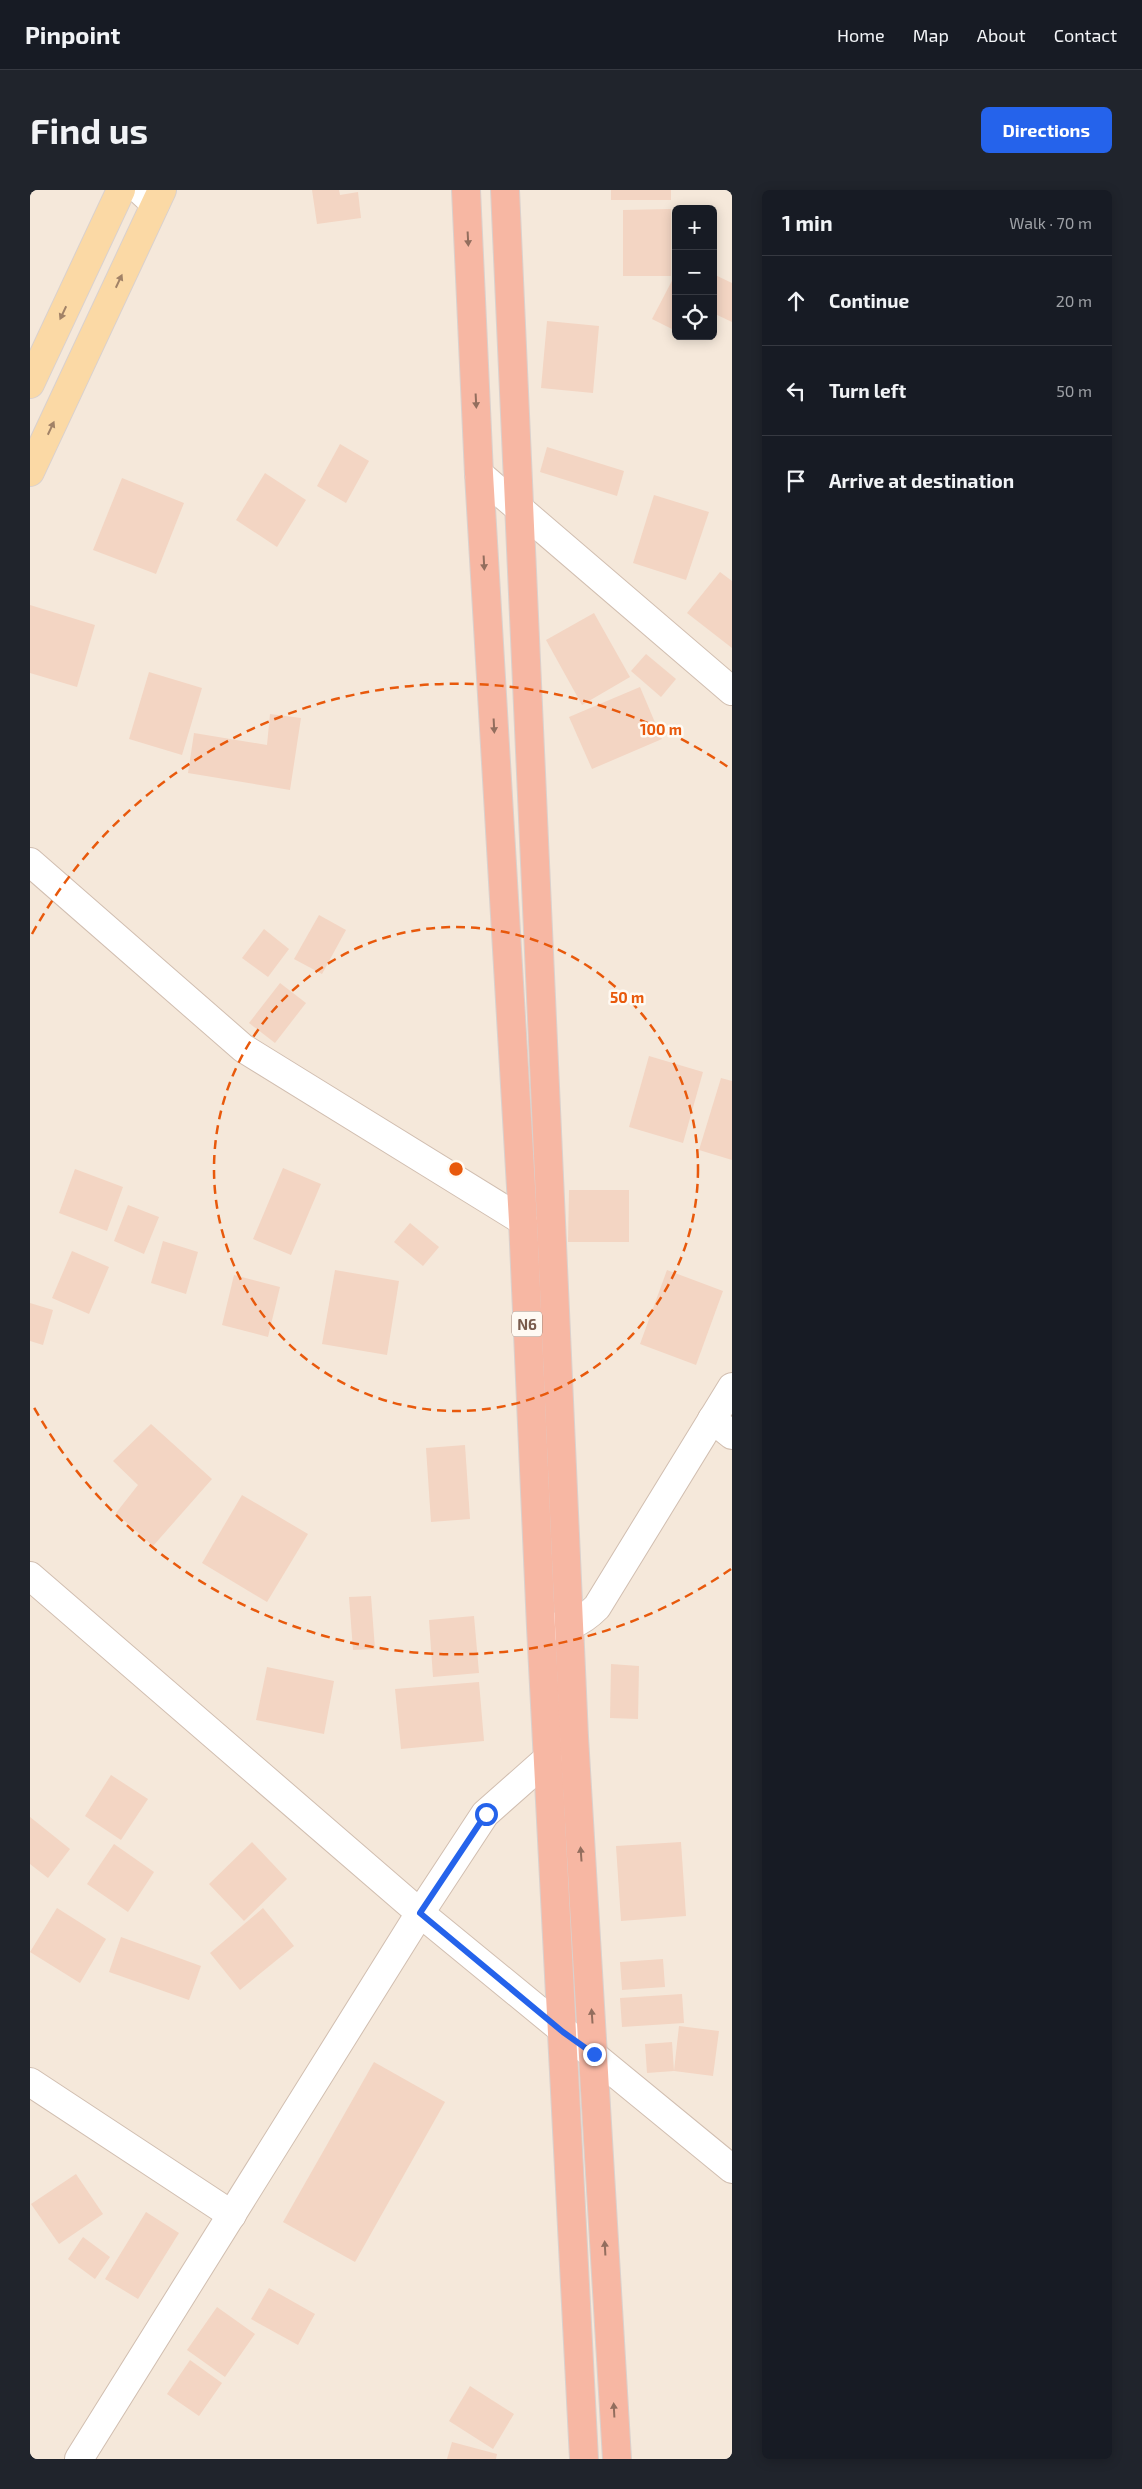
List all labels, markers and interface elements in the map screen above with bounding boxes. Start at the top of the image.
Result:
text: Pinpoint [25,20,120,49]
text: Home [837,24,885,46]
text: Map [913,24,949,46]
text: About [977,24,1026,46]
text: Contact [1054,24,1117,46]
button: Directions [981,107,1112,153]
text: Find us [30,109,148,151]
map controls [672,205,717,340]
button: + [672,205,717,250]
text: 1 min [782,210,833,235]
text: Walk · 70 m [1009,213,1092,232]
one-way arrow [465,231,473,247]
button: − [672,250,717,295]
one-way arrow [116,274,124,288]
icon: ahead [782,287,810,315]
text: Continue [829,289,909,312]
text: 20 m [1056,291,1092,310]
button: locate [672,295,717,340]
one-way arrow [59,306,67,320]
icon: left [782,377,810,405]
text: Turn left [829,379,906,402]
text: 50 m [1056,381,1092,400]
one-way arrow [472,393,480,409]
one-way arrow [47,421,55,435]
icon: arrive [782,467,810,495]
text: Arrive at destination [829,469,1014,492]
one-way arrow [481,556,489,572]
one-way arrow [490,718,498,734]
text: 100 m [640,720,682,738]
text: 50 m [610,988,644,1006]
centre of rings [447,1160,465,1178]
road number: N6 [512,1312,542,1336]
route start [475,1803,498,1826]
one-way arrow [577,1846,585,1862]
one-way arrow [587,2008,595,2024]
route end [583,2043,606,2066]
one-way arrow [601,2240,609,2256]
one-way arrow [610,2402,618,2418]

